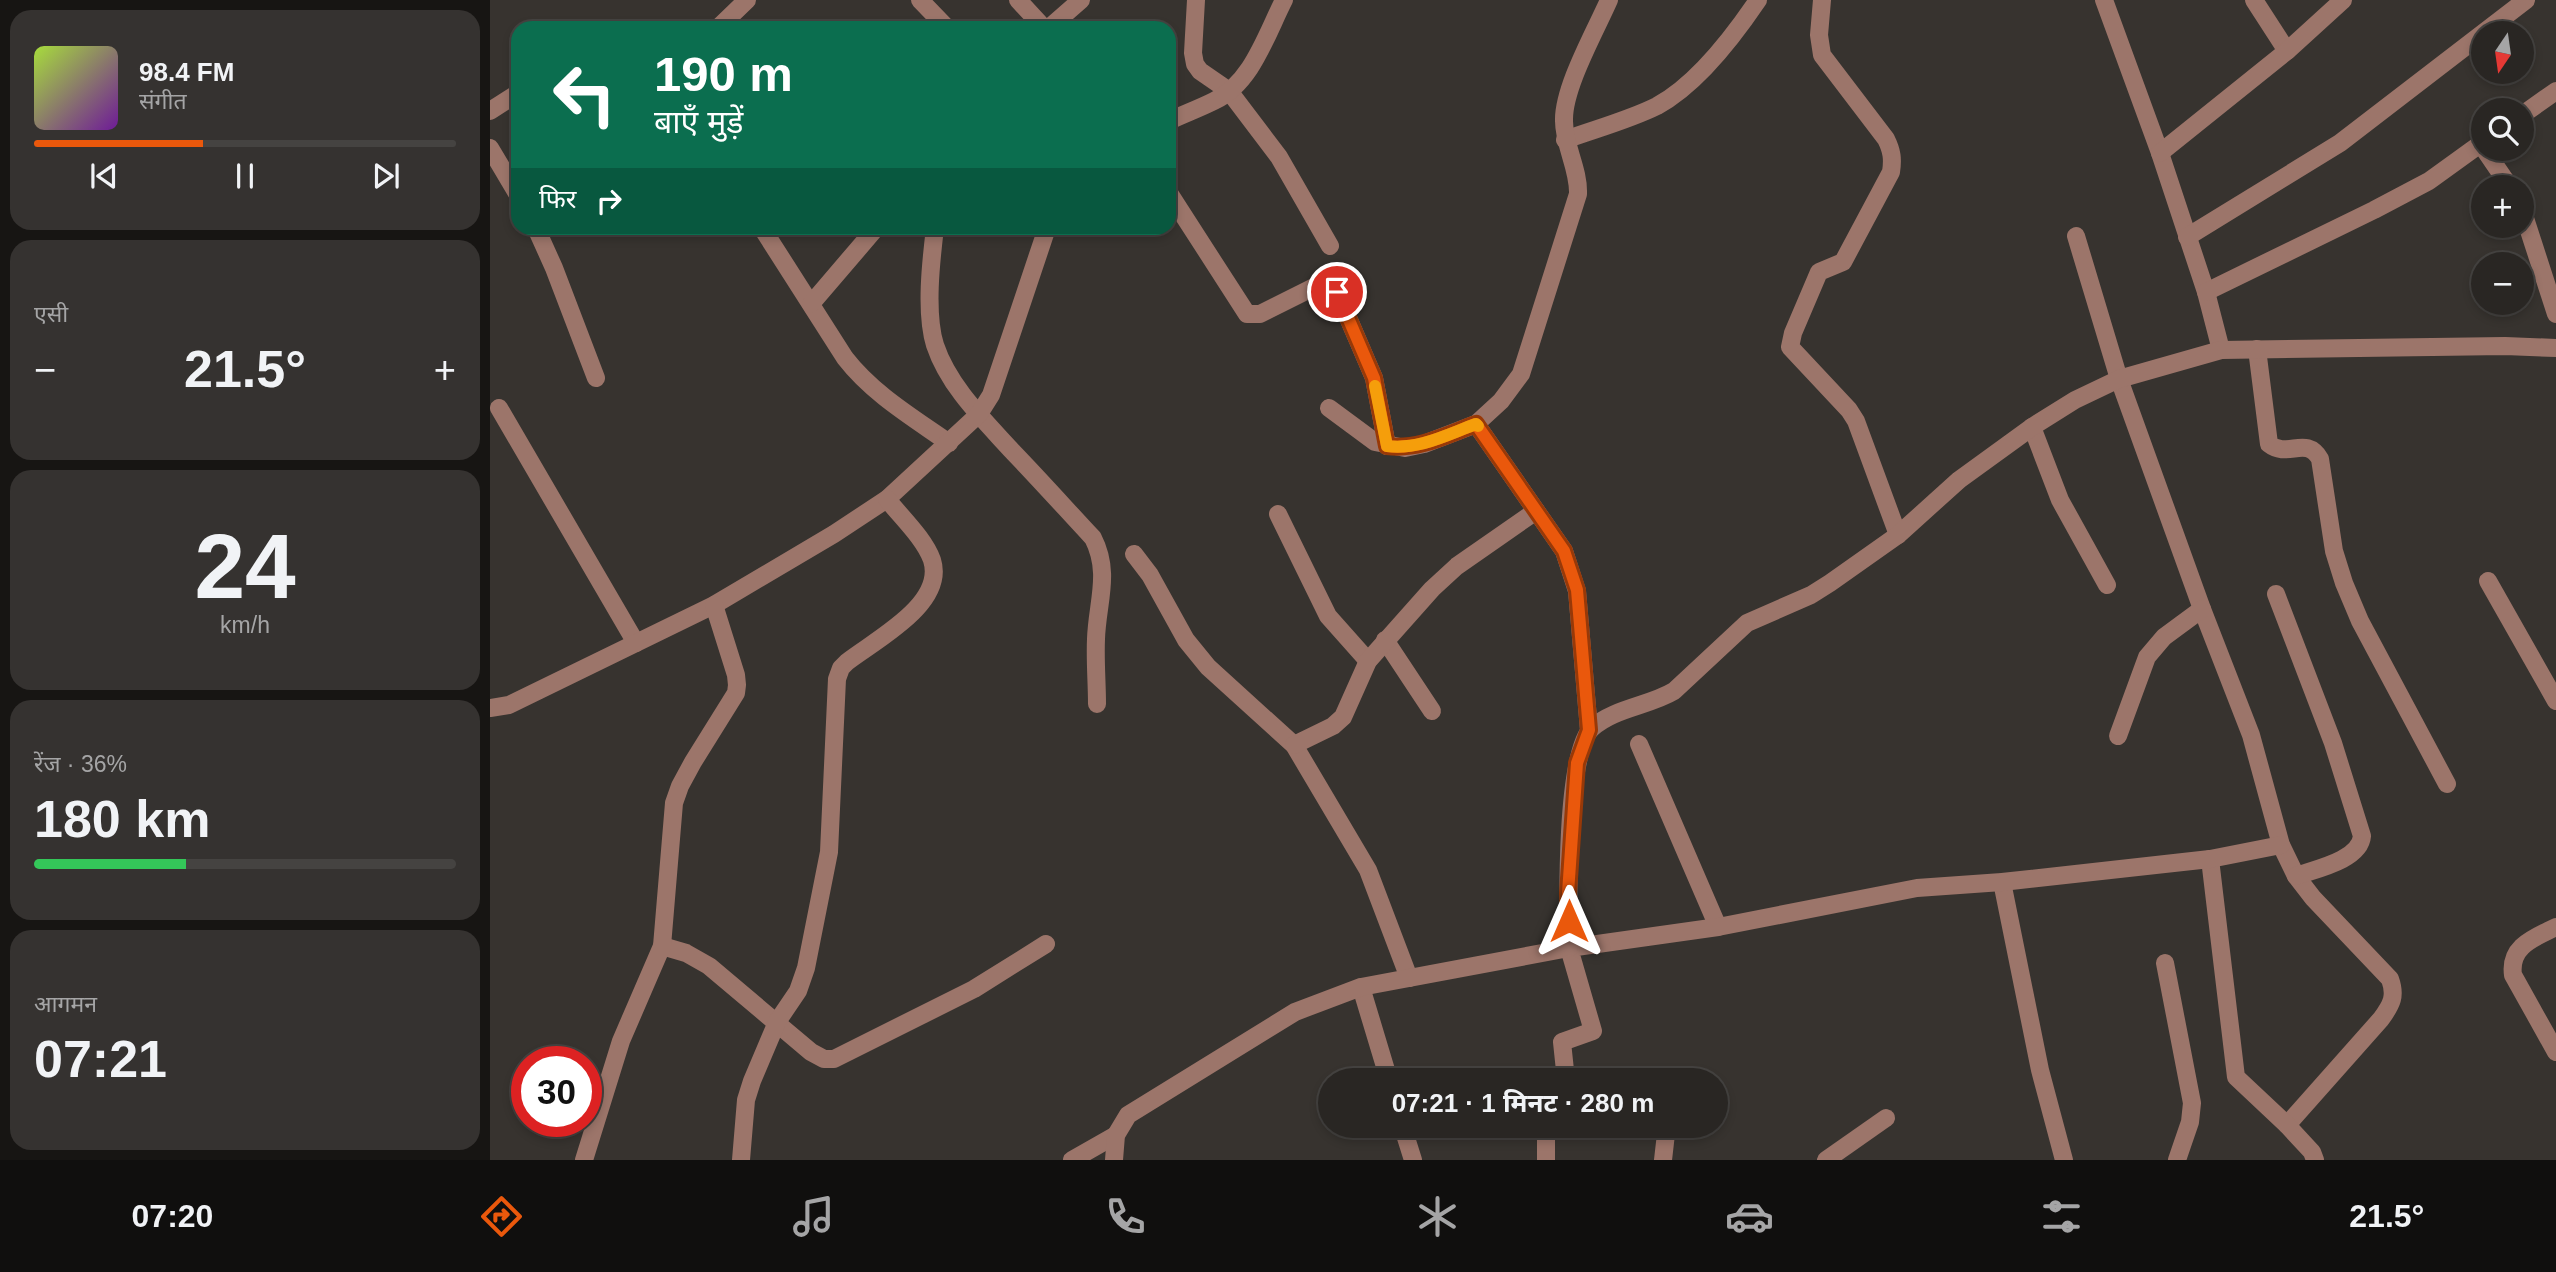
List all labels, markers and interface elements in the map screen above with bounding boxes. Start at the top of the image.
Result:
north arrow [2471,21,2534,84]
map controls [2471,21,2534,315]
text: 190 m [654,47,793,101]
icon: left [539,49,630,140]
text: 98.4 FM [139,57,234,87]
text: संगीत [139,88,187,114]
button: search [2471,98,2534,161]
text: बाएँ मुड़ें [654,104,743,140]
icon: previous [85,157,123,195]
icon: pause [226,157,264,195]
icon: next [367,157,405,195]
button: + [2471,175,2534,238]
icon: right [590,182,628,220]
text: फिर [539,184,576,214]
button: − [2471,252,2534,315]
pin [1307,262,1367,322]
icon: arrive [1318,273,1356,311]
text: एसी [34,301,68,327]
text: 21.5° [184,340,306,398]
text: − [34,349,56,391]
text: + [434,349,456,391]
text: 24 [194,516,296,617]
text: km/h [220,612,270,638]
text: रेंज · 36% [34,751,127,777]
text: 180 km [34,790,210,848]
position arrow [1532,884,1606,958]
text: आगमन [34,991,97,1017]
text: 07:21 [34,1030,167,1088]
speed limit sign: 30 [511,1046,602,1137]
text: 07:21 · 1 मिनट · 280 m [1392,1088,1654,1118]
icon: directions [477,1192,526,1241]
icon: music [789,1192,838,1241]
icon: phone [1101,1192,1150,1241]
icon: climate [1413,1192,1462,1241]
icon: car [1725,1192,1774,1241]
icon: filters [2037,1192,2086,1241]
text: 07:20 [132,1198,213,1234]
text: 21.5° [2349,1198,2424,1234]

